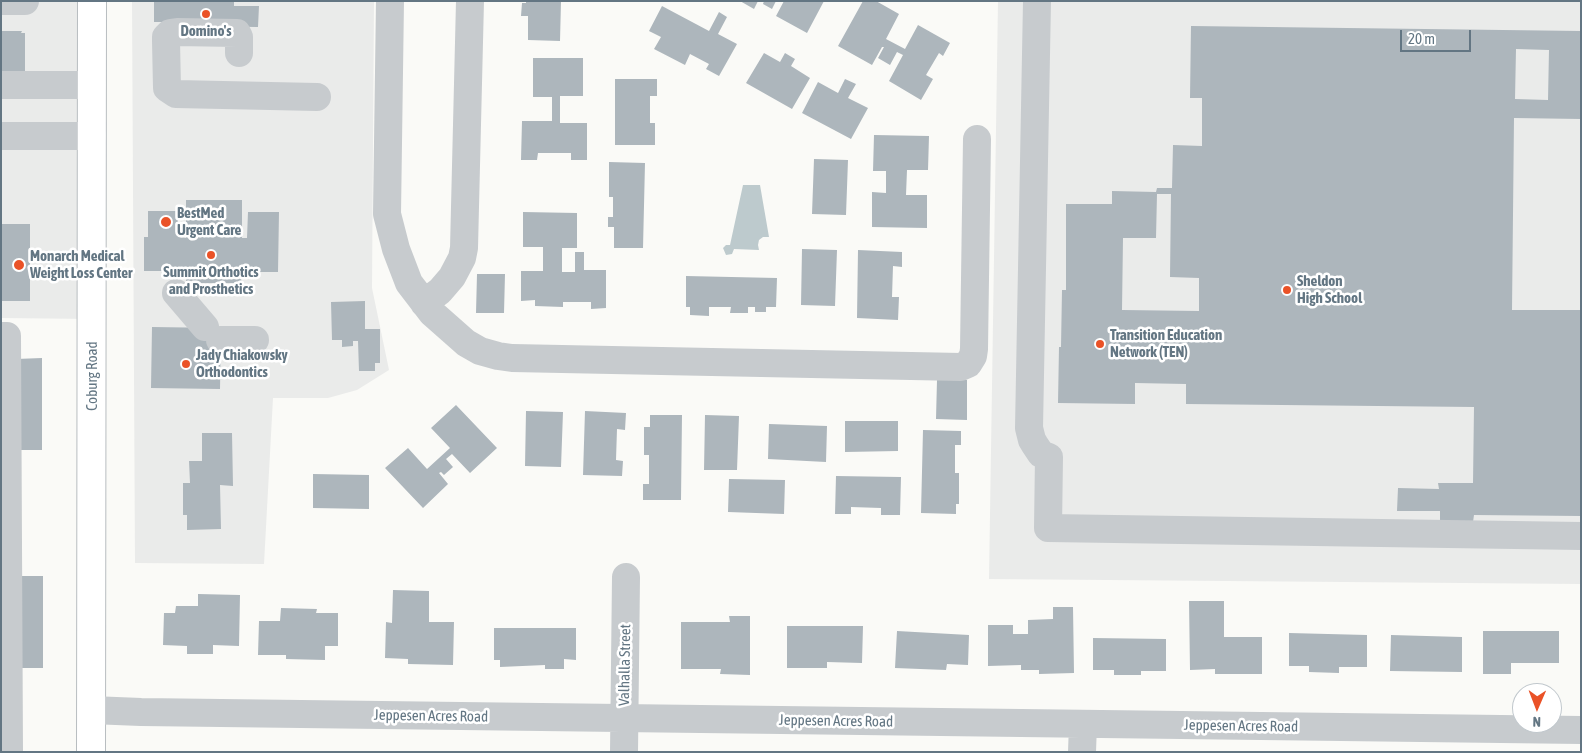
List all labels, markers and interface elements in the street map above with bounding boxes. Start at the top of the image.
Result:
marker: Domino's [200,8,212,20]
scale bar [1402,20,1473,52]
place label: Domino's [180,22,232,40]
text: 20 m [1408,30,1435,47]
place label: BestMed Urgent Care [177,204,241,239]
marker: BestMed Urgent Care [159,215,173,229]
place label: Monarch Medical Weight Loss Center [30,247,133,282]
marker: Summit Orthotics and Prosthetics [205,249,217,261]
marker: Monarch Medical Weight Loss Center [12,258,26,272]
place label: Summit Orthotics and Prosthetics [163,263,259,298]
place label: Sheldon High School [1297,272,1362,307]
marker: Sheldon High School [1281,284,1293,296]
place label: Transition Education Network (TEN) [1110,326,1222,361]
marker: Transition Education Network (TEN) [1094,338,1106,350]
street label: Coburg Road [83,341,101,411]
place label: Jady Chiakowsky Orthodontics [196,346,288,381]
marker: Jady Chiakowsky Orthodontics [180,358,192,370]
street label: Valhalla Street [615,624,635,706]
north arrow [1512,683,1562,733]
street label: Jeppesen Acres Road [374,706,488,726]
street label: Jeppesen Acres Road [779,711,893,731]
text: N [1532,714,1541,730]
street label: Jeppesen Acres Road [1184,716,1298,736]

